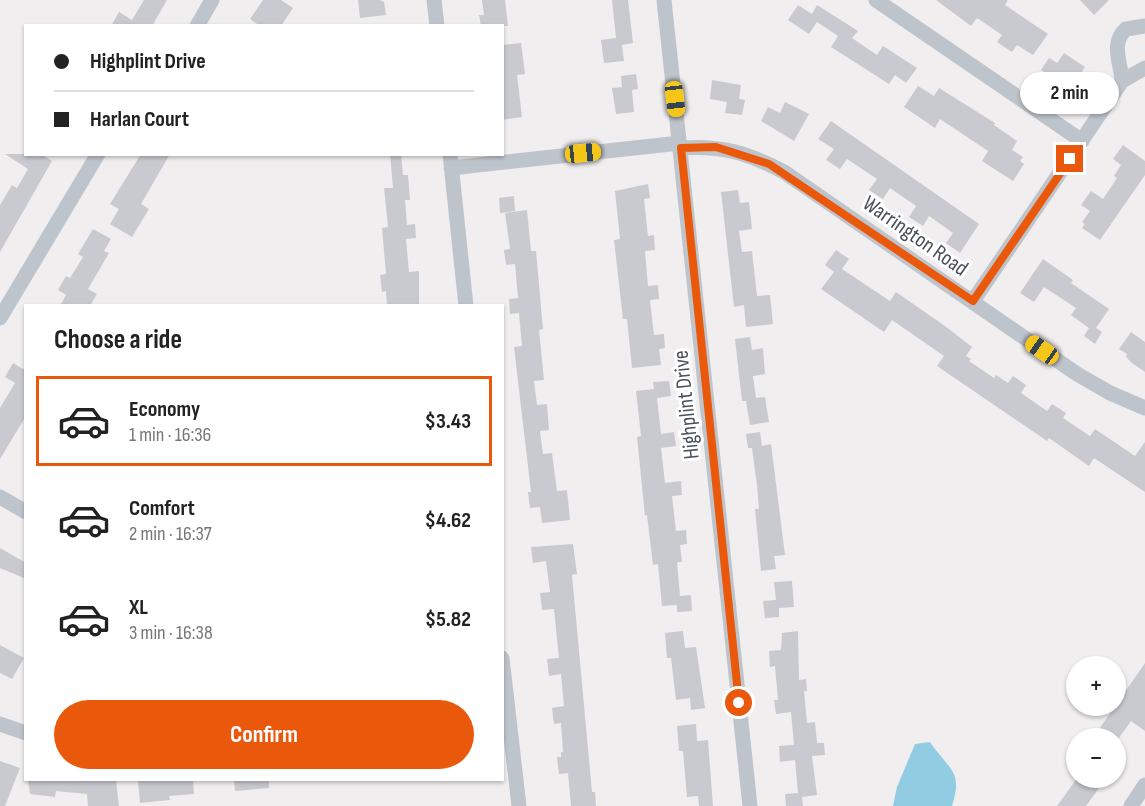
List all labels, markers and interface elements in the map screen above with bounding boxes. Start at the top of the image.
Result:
text: Highplint Drive [90,48,206,75]
callout: 2 min [1020,72,1120,114]
car [664,80,686,118]
text: 2 min [1050,81,1089,105]
text: Harlan Court [90,106,189,133]
car [564,142,602,164]
route end [1056,145,1083,172]
street label: Warrington Road [857,190,973,282]
text: Choose a ride [54,324,182,356]
car [1022,332,1062,368]
street label: Highplint Drive [667,349,706,461]
icon: car [57,394,111,448]
text: Economy [129,396,200,423]
text: $3.43 [425,408,471,435]
text: 1 min · 16:36 [129,423,211,447]
icon: car [57,493,111,547]
text: Comfort [129,495,195,522]
text: $4.62 [425,507,471,534]
text: 2 min · 16:37 [129,522,212,546]
icon: car [57,592,111,646]
text: XL [129,594,148,621]
text: $5.82 [425,606,471,633]
text: 3 min · 16:38 [129,621,213,645]
map controls [1066,656,1126,788]
button: + [1066,656,1126,716]
route start [725,689,752,716]
button: Confirm [54,700,474,769]
button: − [1066,728,1126,788]

